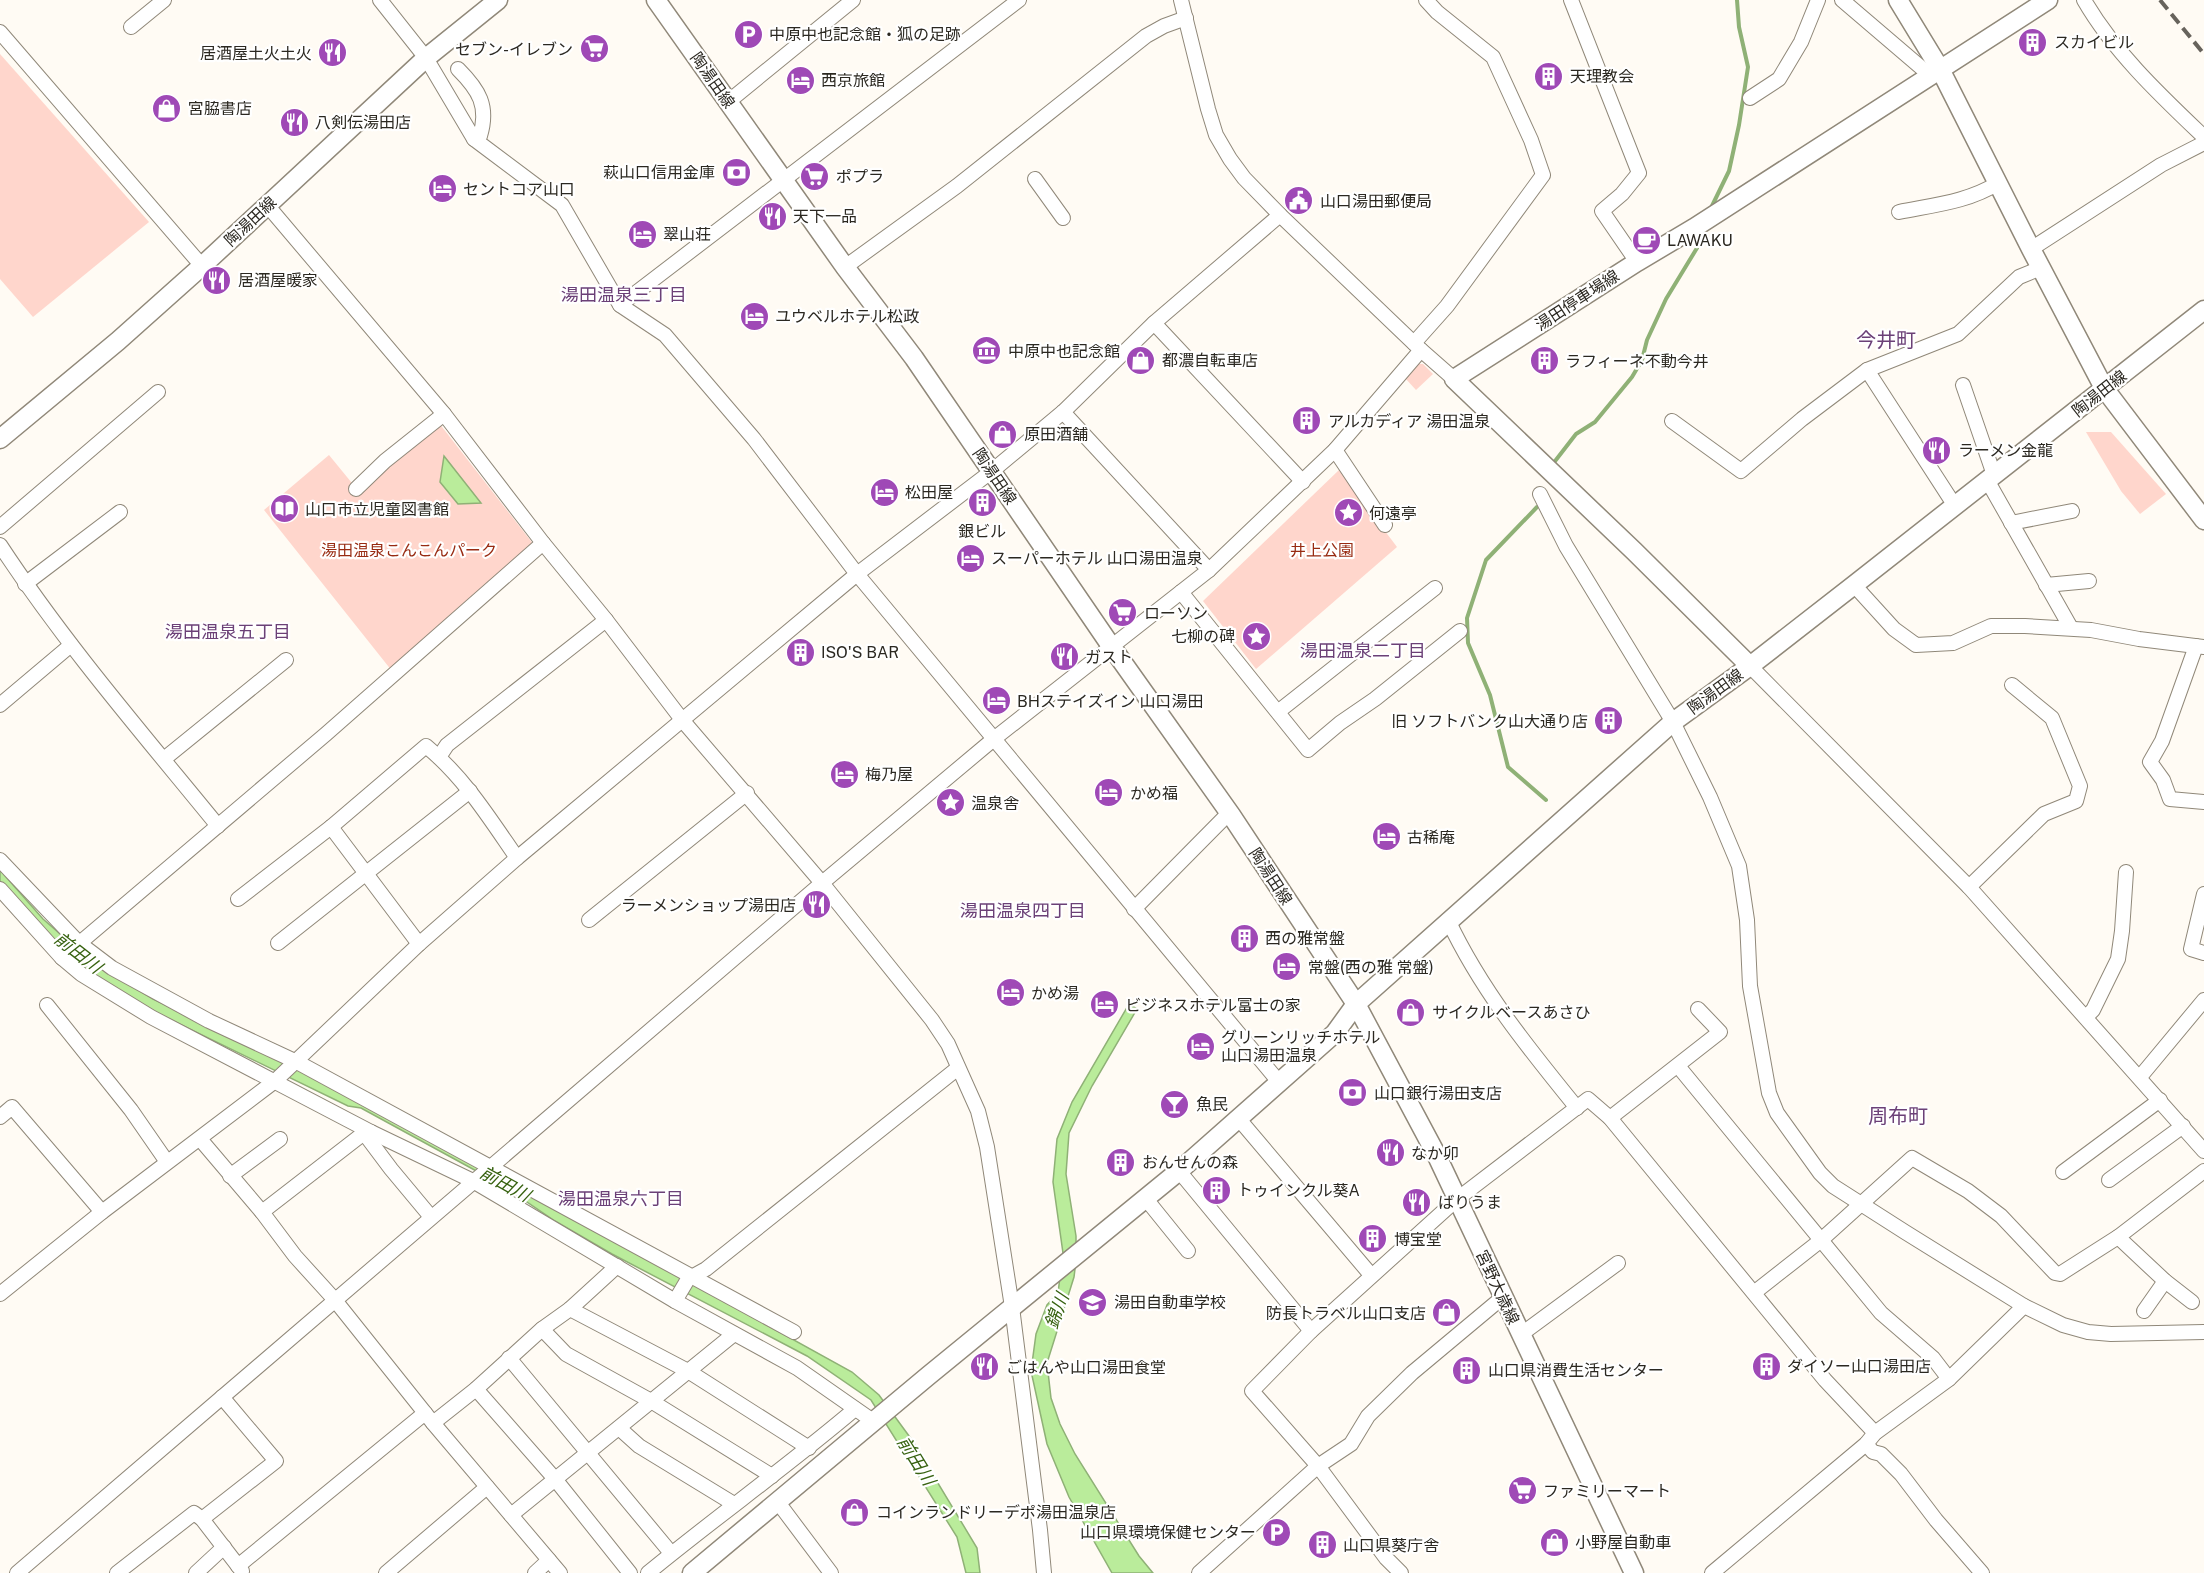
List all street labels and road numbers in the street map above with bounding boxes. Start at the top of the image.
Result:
street label: 陶湯田線 [686,49,739,112]
street label: 陶湯田線 [220,193,280,250]
street label: 湯田停車場線 [1532,266,1623,335]
street label: 陶湯田線 [2068,366,2130,421]
street label: 陶湯田線 [969,444,1020,508]
street label: 陶湯田線 [1684,665,1747,718]
street label: 陶湯田線 [1245,844,1296,908]
street label: 宮野大歳線 [1472,1247,1523,1327]

